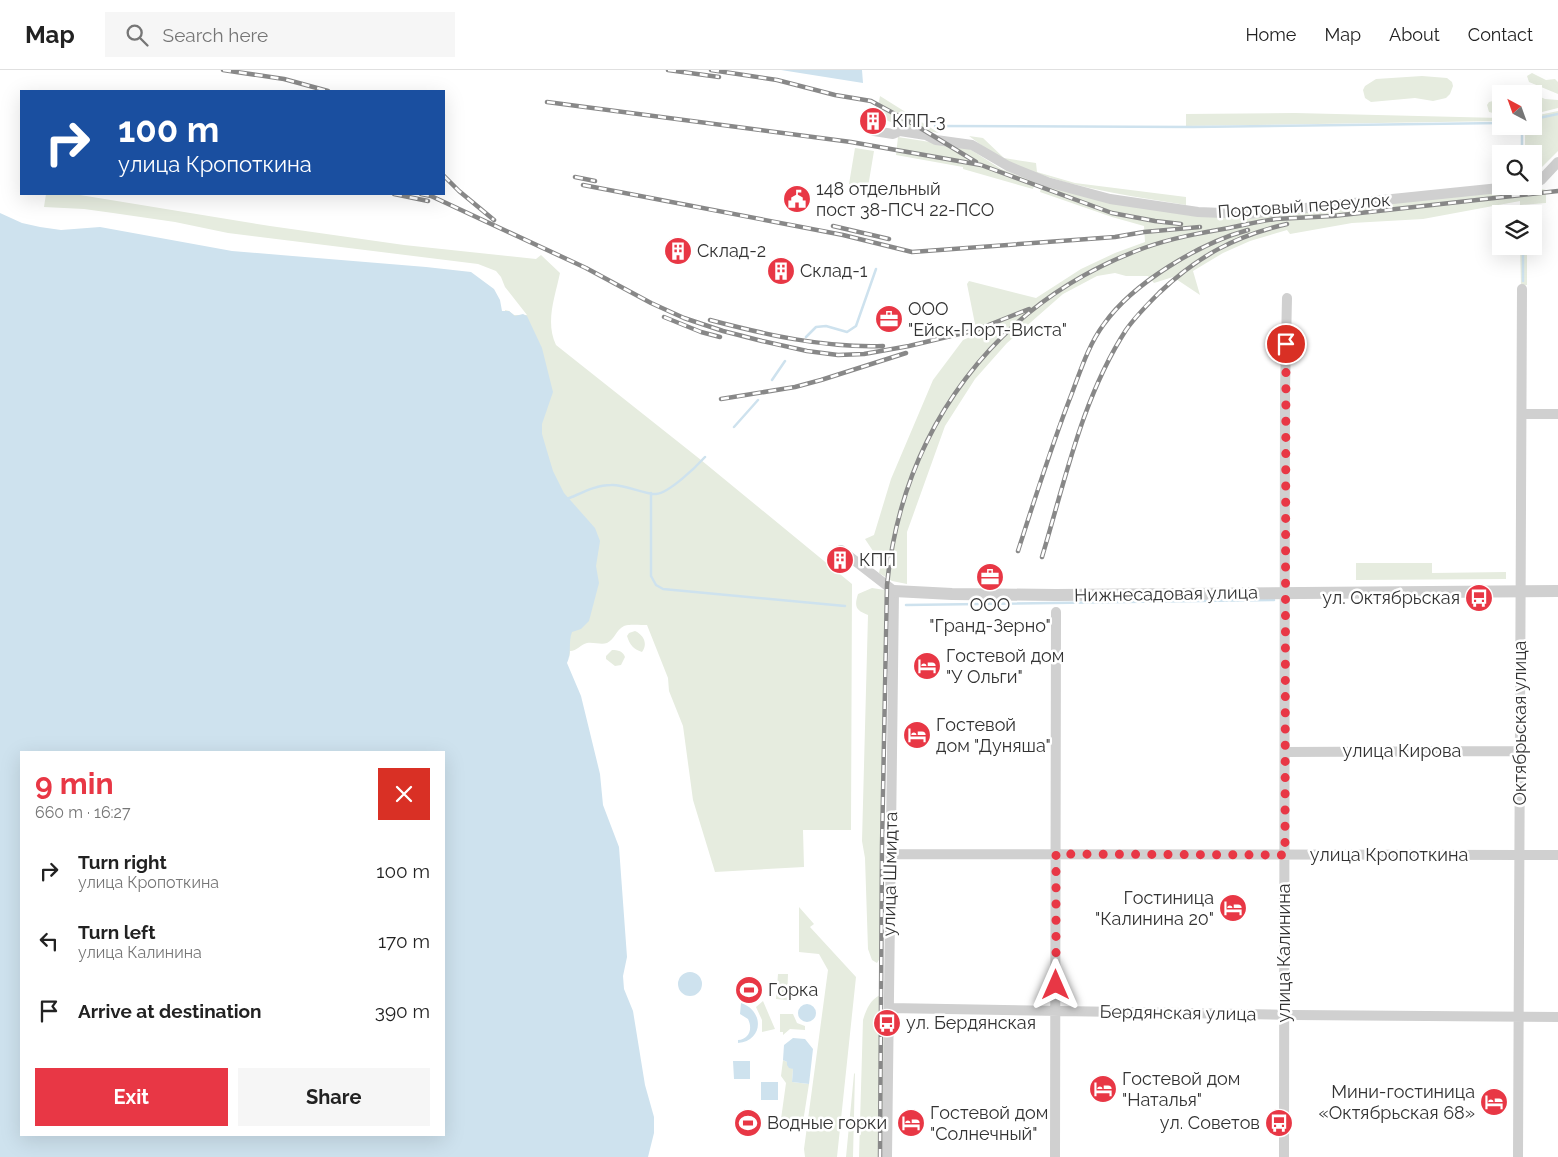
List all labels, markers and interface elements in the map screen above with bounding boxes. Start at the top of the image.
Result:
search box [105,12,455,57]
text: Map [25,20,75,49]
icon: search [123,21,151,49]
text: Search here [163,24,268,46]
text: Home [1245,24,1296,45]
text: Map [1324,24,1361,45]
text: About [1389,24,1440,45]
text: Contact [1468,24,1533,45]
north arrow [1492,85,1542,135]
map controls [1492,85,1542,255]
building icon: КПП-3 [858,106,888,136]
text: 100 m [118,109,219,150]
icon: right [35,110,100,175]
place label: КПП-3 [892,110,946,131]
button: search [1492,145,1542,195]
text: улица Кропоткина [118,151,312,177]
place label: 148 отдельный пост 38-ПСЧ 22-ПСО [816,178,994,220]
public building icon: 148 отдельный пост 38-ПСЧ 22-ПСО [782,184,812,214]
street label: Портовый переулок [1217,189,1391,222]
button: layers [1492,205,1542,255]
building icon: Склад-2 [663,236,693,266]
place label: Склад-2 [697,240,766,261]
building icon: Склад-1 [766,256,796,286]
place label: Склад-1 [800,260,868,281]
place label: ООО "Ейск-Порт-Виста" [908,298,1067,340]
office icon: ООО "Ейск-Порт-Виста" [874,304,904,334]
pin [1265,323,1307,365]
icon: arrive [1272,330,1300,358]
building icon: КПП [825,545,855,575]
place label: КПП [859,549,896,570]
office icon: ООО "Гранд-Зерно" [975,562,1005,592]
street label: Нижнесадовая улица [1074,581,1258,606]
bus stop icon: ул. Октябрьская [1464,583,1494,613]
place label: ул. Октябрьская [1322,587,1460,608]
place label: ООО "Гранд-Зерно" [929,594,1051,636]
street label: Октябрьская улица [1509,641,1530,805]
place label: Гостевой дом "У Ольги" [946,645,1064,687]
hotel icon: Гостевой дом "У Ольги" [912,651,942,681]
place label: Гостевой дом "Дуняша" [936,714,1051,756]
hotel icon: Гостевой дом "Дуняша" [902,720,932,750]
street label: улица Кирова [1343,740,1461,761]
text: 9 min [35,766,114,801]
button: close [378,768,430,820]
text: 660 m · 16:27 [35,803,130,822]
street label: улица Шмидта [878,811,901,937]
street label: улица Кропоткина [1310,844,1468,865]
text: Turn right [78,851,167,873]
icon: right [35,857,63,885]
text: 100 m [376,860,430,882]
text: улица Кропоткина [78,873,219,892]
street label: улица Калинина [1273,883,1294,1023]
place label: Гостиница "Калинина 20" [1095,887,1214,929]
hotel icon: Гостиница "Калинина 20" [1218,893,1248,923]
text: Turn left [78,921,155,943]
icon: left [35,927,63,955]
text: 170 m [378,930,430,952]
text: улица Калинина [78,943,202,962]
position arrow [1029,958,1081,1010]
sports icon: Горка [734,975,764,1005]
place label: Горка [768,979,818,1000]
icon: arrive [35,997,63,1025]
text: Arrive at destination [78,1000,262,1022]
text: 390 m [375,1000,430,1022]
street label: Бердянская улица [1099,1001,1257,1024]
bus stop icon: ул. Бердянская [872,1008,902,1038]
place label: ул. Бердянская [906,1012,1036,1033]
button: Exit [35,1068,228,1126]
button: Share [238,1068,430,1126]
place label: Гостевой дом "Наталья" [1122,1068,1240,1110]
hotel icon: Гостевой дом "Наталья" [1088,1074,1118,1104]
place label: Мини-гостиница «Октябрьская 68» [1319,1081,1475,1123]
hotel icon: Мини-гостиница «Октябрьская 68» [1479,1087,1509,1117]
place label: Гостевой дом "Солнечный" [930,1102,1048,1144]
sports icon: Водные горки [733,1108,763,1138]
hotel icon: Гостевой дом "Солнечный" [896,1108,926,1138]
bus stop icon: ул. Советов [1264,1108,1294,1138]
place label: Водные горки [767,1112,887,1133]
place label: ул. Советов [1160,1112,1260,1133]

